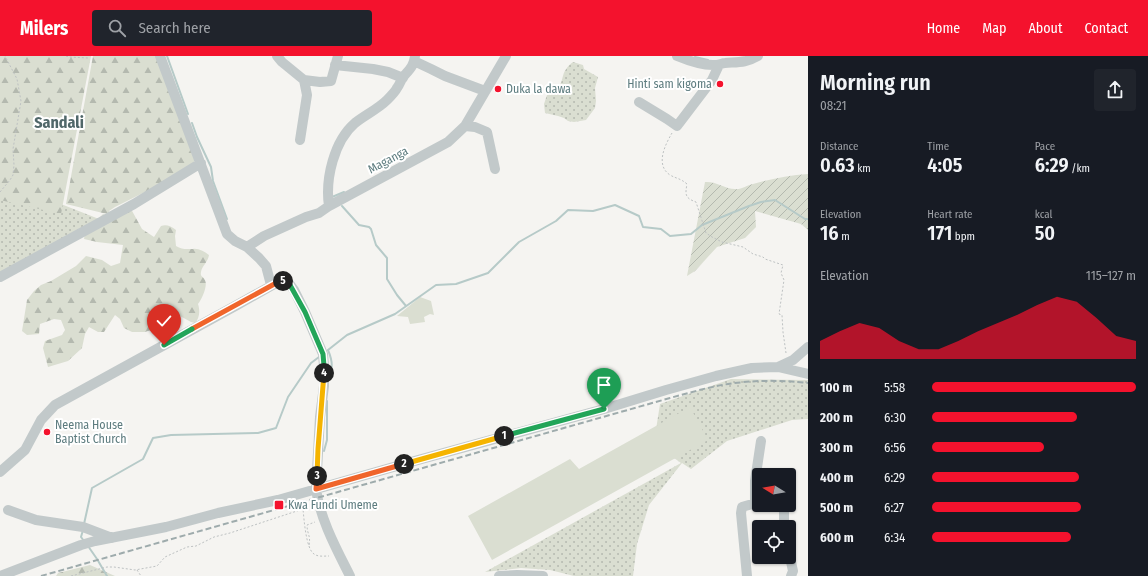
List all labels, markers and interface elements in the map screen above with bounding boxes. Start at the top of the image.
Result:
search box [92,10,372,46]
text: Milers [20,17,68,40]
icon: search [106,17,128,39]
text: Search here [138,19,211,37]
text: Home [927,20,960,37]
text: Map [982,20,1006,37]
text: About [1028,20,1063,37]
text: Contact [1085,20,1128,37]
text: Morning run [820,69,931,96]
button: share [1094,69,1136,111]
place label: Hinti sam kigoma [627,77,712,91]
marker: Hinti sam kigoma [715,79,725,89]
place label: Duka la dawa [506,82,571,96]
marker: Duka la dawa [493,84,503,94]
text: 08:21 [820,98,847,113]
district label: Sandali [34,113,84,132]
text: Distance [820,140,859,153]
text: Time [927,140,949,153]
text: Pace [1035,140,1055,153]
street label: Maganga [366,144,410,176]
text: 0.63 [820,153,855,177]
text: 4:05 [927,153,962,177]
text: 6:29 [1035,153,1069,177]
text: km [855,162,871,175]
text: /km [1069,162,1090,175]
text: Elevation [820,208,861,221]
text: Heart rate [927,208,973,221]
text: kcal [1035,208,1052,221]
text: 16 [820,221,839,245]
text: 171 [927,221,952,245]
text: 50 [1035,221,1055,245]
text: m [839,230,850,243]
text: bpm [952,230,975,243]
text: Elevation [820,268,869,283]
text: 115–127 m [1086,268,1136,283]
pin: 5 [273,271,293,291]
text: 5 [280,274,286,287]
pin [147,304,181,345]
icon: check [153,310,175,332]
pin: 4 [314,363,334,383]
text: 4 [321,366,327,379]
pin [587,368,621,409]
icon: arrive [593,374,615,396]
text: 100 m [820,380,852,395]
text: 5:58 [884,380,905,395]
text: 200 m [820,410,853,425]
text: 6:30 [884,410,906,425]
place label: Neema House Baptist Church [55,418,127,446]
pin: 1 [494,426,514,446]
marker: Neema House Baptist Church [42,427,52,437]
text: 1 [502,429,506,442]
text: 300 m [820,440,853,455]
text: 6:56 [884,440,906,455]
pin: 2 [394,454,414,474]
text: 2 [401,457,407,470]
pin: 3 [307,466,327,486]
north arrow [752,468,796,512]
map controls [752,468,796,564]
text: 3 [314,469,320,482]
text: 400 m [820,470,854,485]
text: 6:29 [884,470,905,485]
place label: Kwa Fundi Umeme [288,498,378,512]
marker: Kwa Fundi Umeme [273,499,285,511]
text: 500 m [820,500,853,515]
text: 6:27 [884,500,904,515]
button: locate [752,520,796,564]
text: 600 m [820,530,854,545]
text: 6:34 [884,530,905,545]

